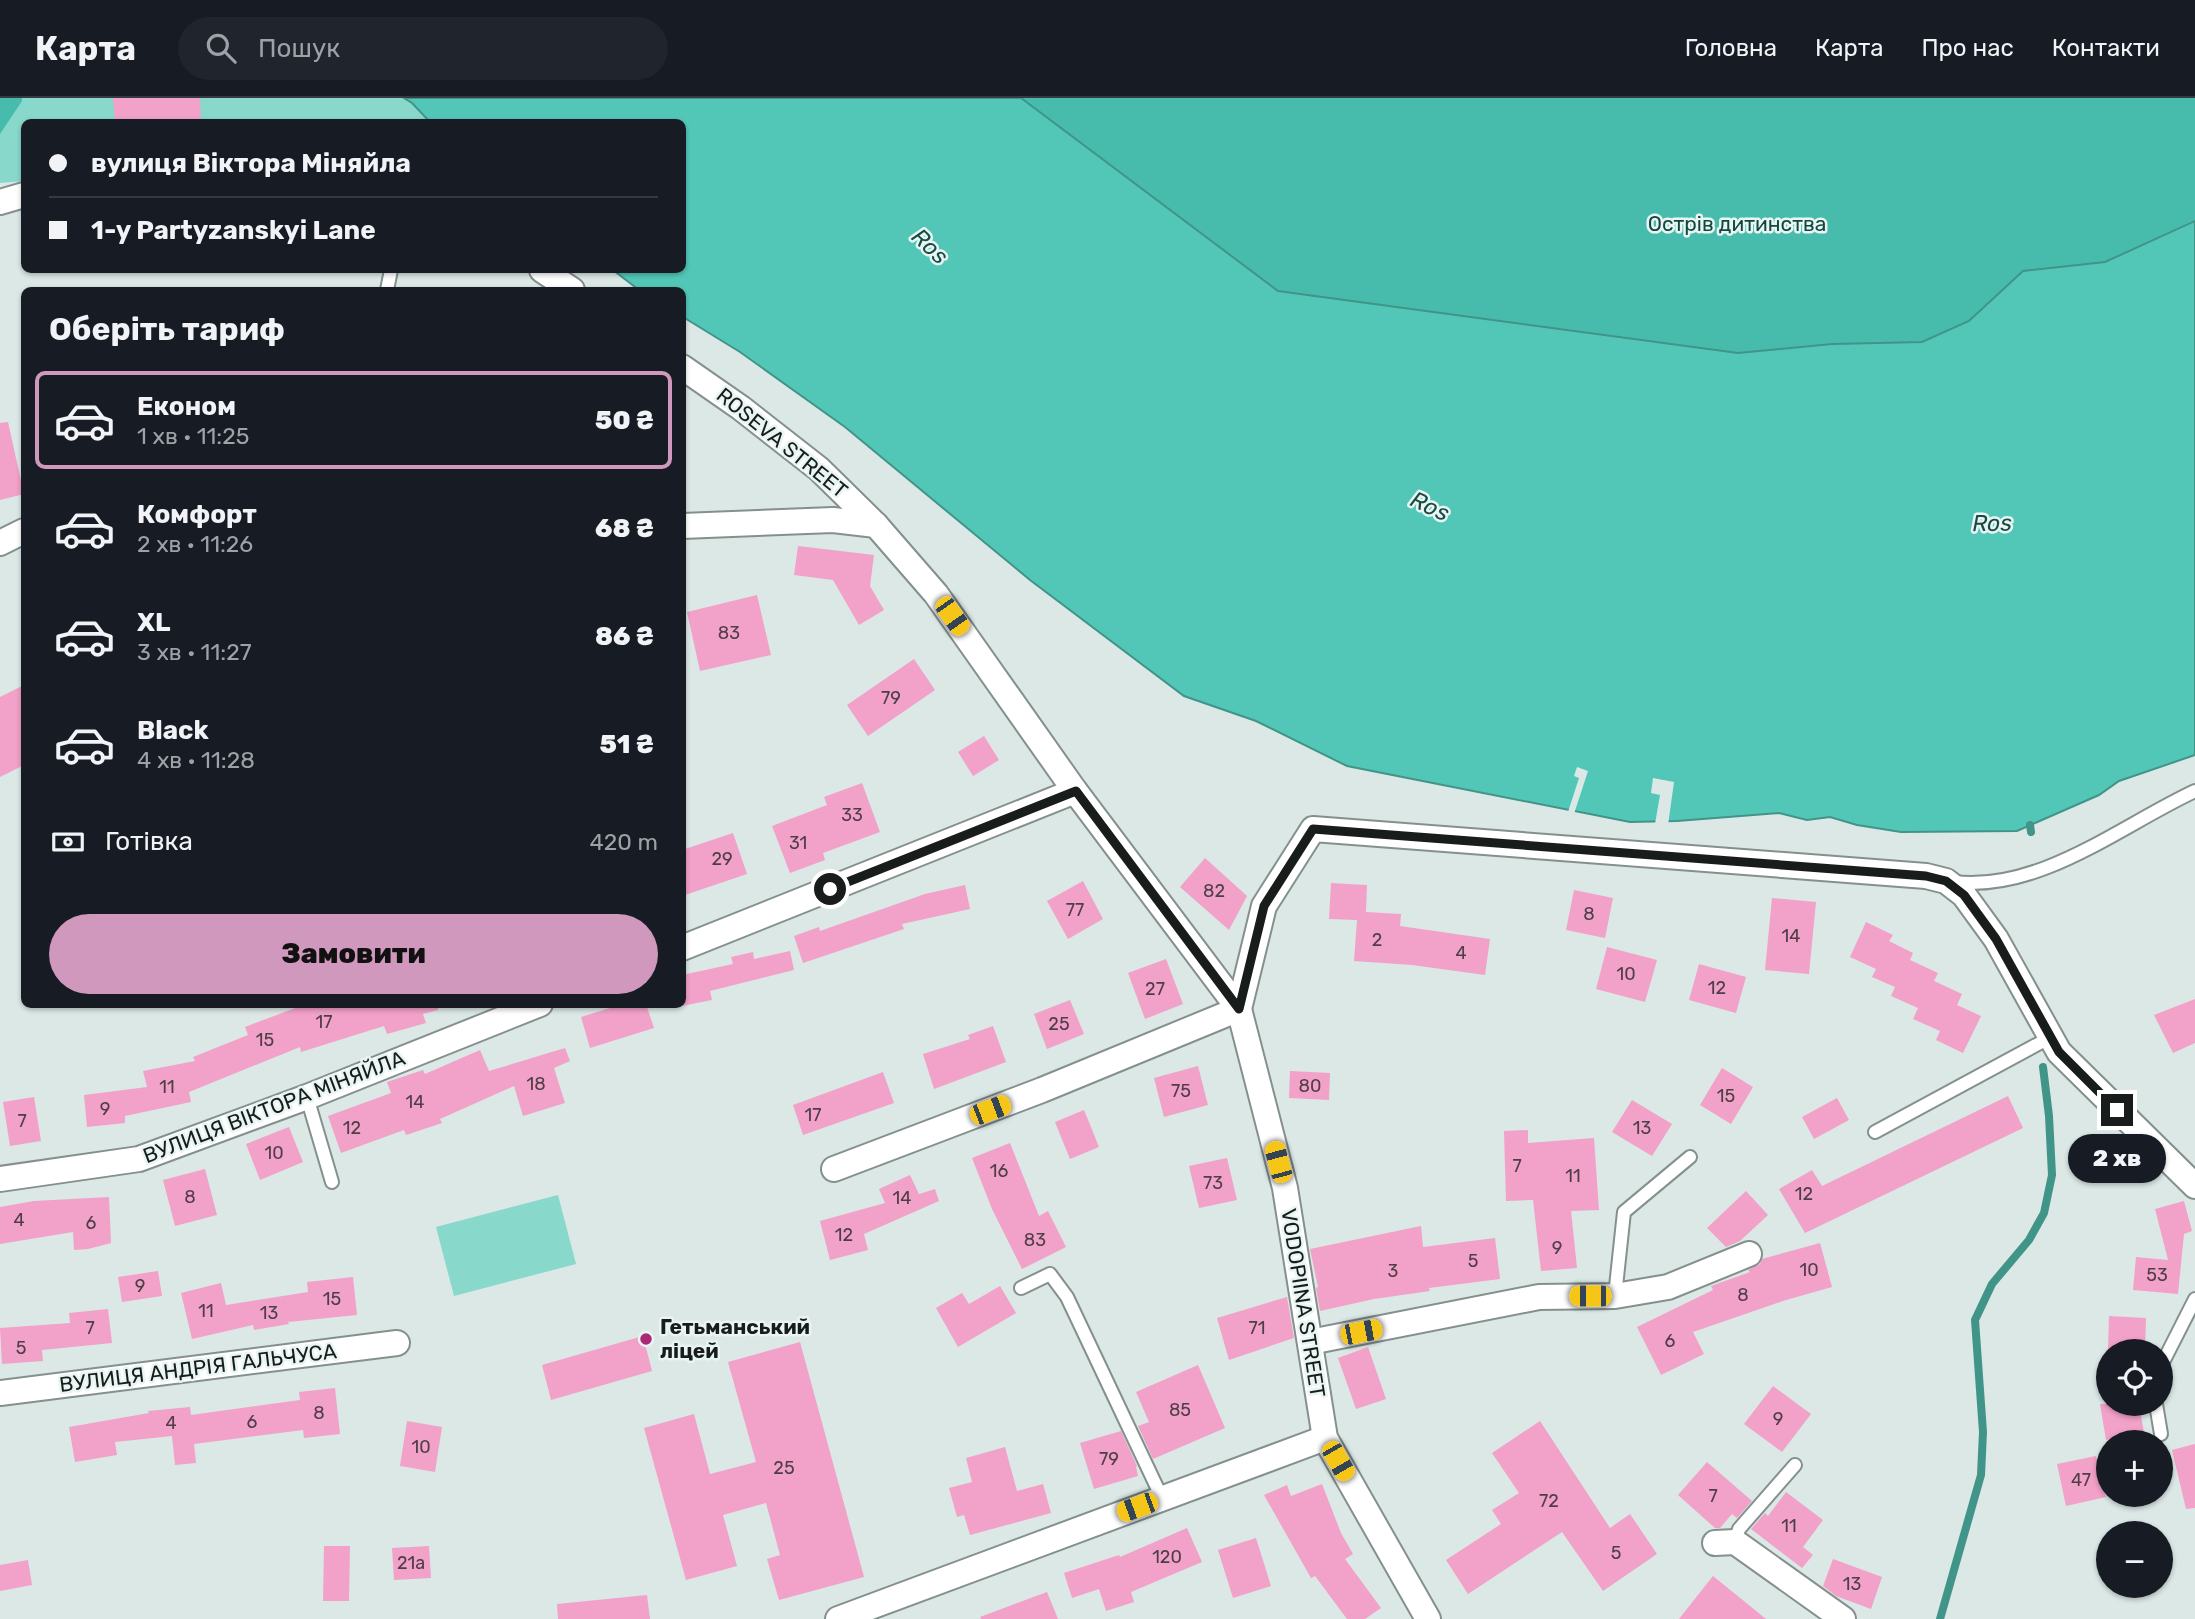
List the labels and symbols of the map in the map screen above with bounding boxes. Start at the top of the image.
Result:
park label: Острів дитинства [1648,211,1826,236]
water label: Ros [906,222,954,270]
street label: ROSEVA STREET [712,382,853,503]
water label: Ros [1406,485,1454,527]
water label: Ros [1972,509,2012,537]
car [932,593,973,639]
house number: 83 [718,622,740,644]
house number: 79 [881,687,901,709]
house number: 33 [841,804,863,826]
house number: 31 [789,832,807,854]
house number: 29 [711,848,733,870]
route start [814,873,846,905]
house number: 82 [1203,880,1225,902]
house number: 77 [1066,899,1084,921]
house number: 8 [1583,903,1595,925]
house number: 14 [1782,925,1800,947]
house number: 2 [1372,929,1382,951]
house number: 4 [1455,942,1467,964]
house number: 10 [1616,963,1636,985]
house number: 12 [1708,977,1726,999]
house number: 27 [1145,978,1165,1000]
house number: 17 [316,1011,332,1033]
house number: 25 [1048,1013,1070,1035]
house number: 15 [256,1029,274,1051]
street label: ВУЛИЦЯ ВІКТОРА МІНЯЙЛА [139,1045,408,1168]
house number: 18 [526,1073,546,1095]
house number: 80 [1299,1075,1321,1097]
house number: 11 [159,1076,175,1098]
house number: 75 [1171,1080,1191,1102]
house number: 15 [1717,1085,1735,1107]
house number: 14 [406,1091,424,1113]
car [967,1093,1014,1127]
route end [2101,1094,2133,1126]
house number: 9 [100,1098,110,1120]
house number: 17 [805,1104,821,1126]
house number: 7 [17,1110,27,1132]
house number: 12 [343,1117,361,1139]
house number: 13 [1633,1117,1651,1139]
callout: 2 хв [2068,1134,2166,1184]
car [1263,1139,1294,1185]
house number: 10 [264,1142,284,1164]
house number: 7 [1512,1155,1522,1177]
house number: 16 [990,1160,1008,1182]
house number: 11 [1565,1165,1581,1187]
house number: 73 [1203,1172,1223,1194]
house number: 12 [1795,1183,1813,1205]
house number: 8 [184,1186,196,1208]
house number: 14 [893,1187,911,1209]
street label: VODOPIINA STREET [1276,1207,1331,1399]
house number: 4 [13,1209,25,1231]
house number: 6 [86,1212,97,1234]
house number: 12 [835,1224,853,1246]
house number: 83 [1024,1229,1046,1251]
house number: 9 [1552,1237,1562,1259]
house number: 5 [1468,1250,1478,1272]
house number: 10 [1799,1259,1819,1281]
house number: 3 [1388,1260,1398,1282]
house number: 53 [2146,1264,2168,1286]
house number: 9 [135,1275,145,1297]
house number: 8 [1737,1284,1749,1306]
car [1570,1286,1612,1307]
house number: 15 [323,1288,341,1310]
house number: 11 [198,1300,214,1322]
house number: 13 [260,1302,278,1324]
place label: Гетьманський ліцей [660,1314,810,1363]
house number: 7 [85,1317,95,1339]
house number: 71 [1249,1317,1265,1339]
car [1339,1318,1384,1346]
house number: 6 [1665,1330,1676,1352]
marker: Гетьманський ліцей [638,1331,654,1347]
house number: 5 [16,1337,26,1359]
street label: ВУЛИЦЯ АНДРІЯ ГАЛЬЧУСА [58,1338,338,1397]
house number: 85 [1169,1399,1191,1421]
house number: 8 [313,1402,325,1424]
house number: 9 [1773,1408,1783,1430]
house number: 6 [247,1411,258,1433]
house number: 4 [165,1412,177,1434]
house number: 10 [411,1436,431,1458]
car [1319,1438,1358,1484]
house number: 79 [1099,1448,1119,1470]
house number: 25 [773,1457,795,1479]
house number: 47 [2071,1469,2091,1491]
house number: 7 [1708,1485,1718,1507]
car [1114,1490,1161,1524]
house number: 72 [1539,1490,1559,1512]
house number: 11 [1781,1515,1797,1537]
house number: 5 [1611,1542,1621,1564]
house number: 120 [1152,1546,1182,1568]
house number: 21а [397,1552,425,1574]
house number: 13 [1843,1573,1861,1595]

